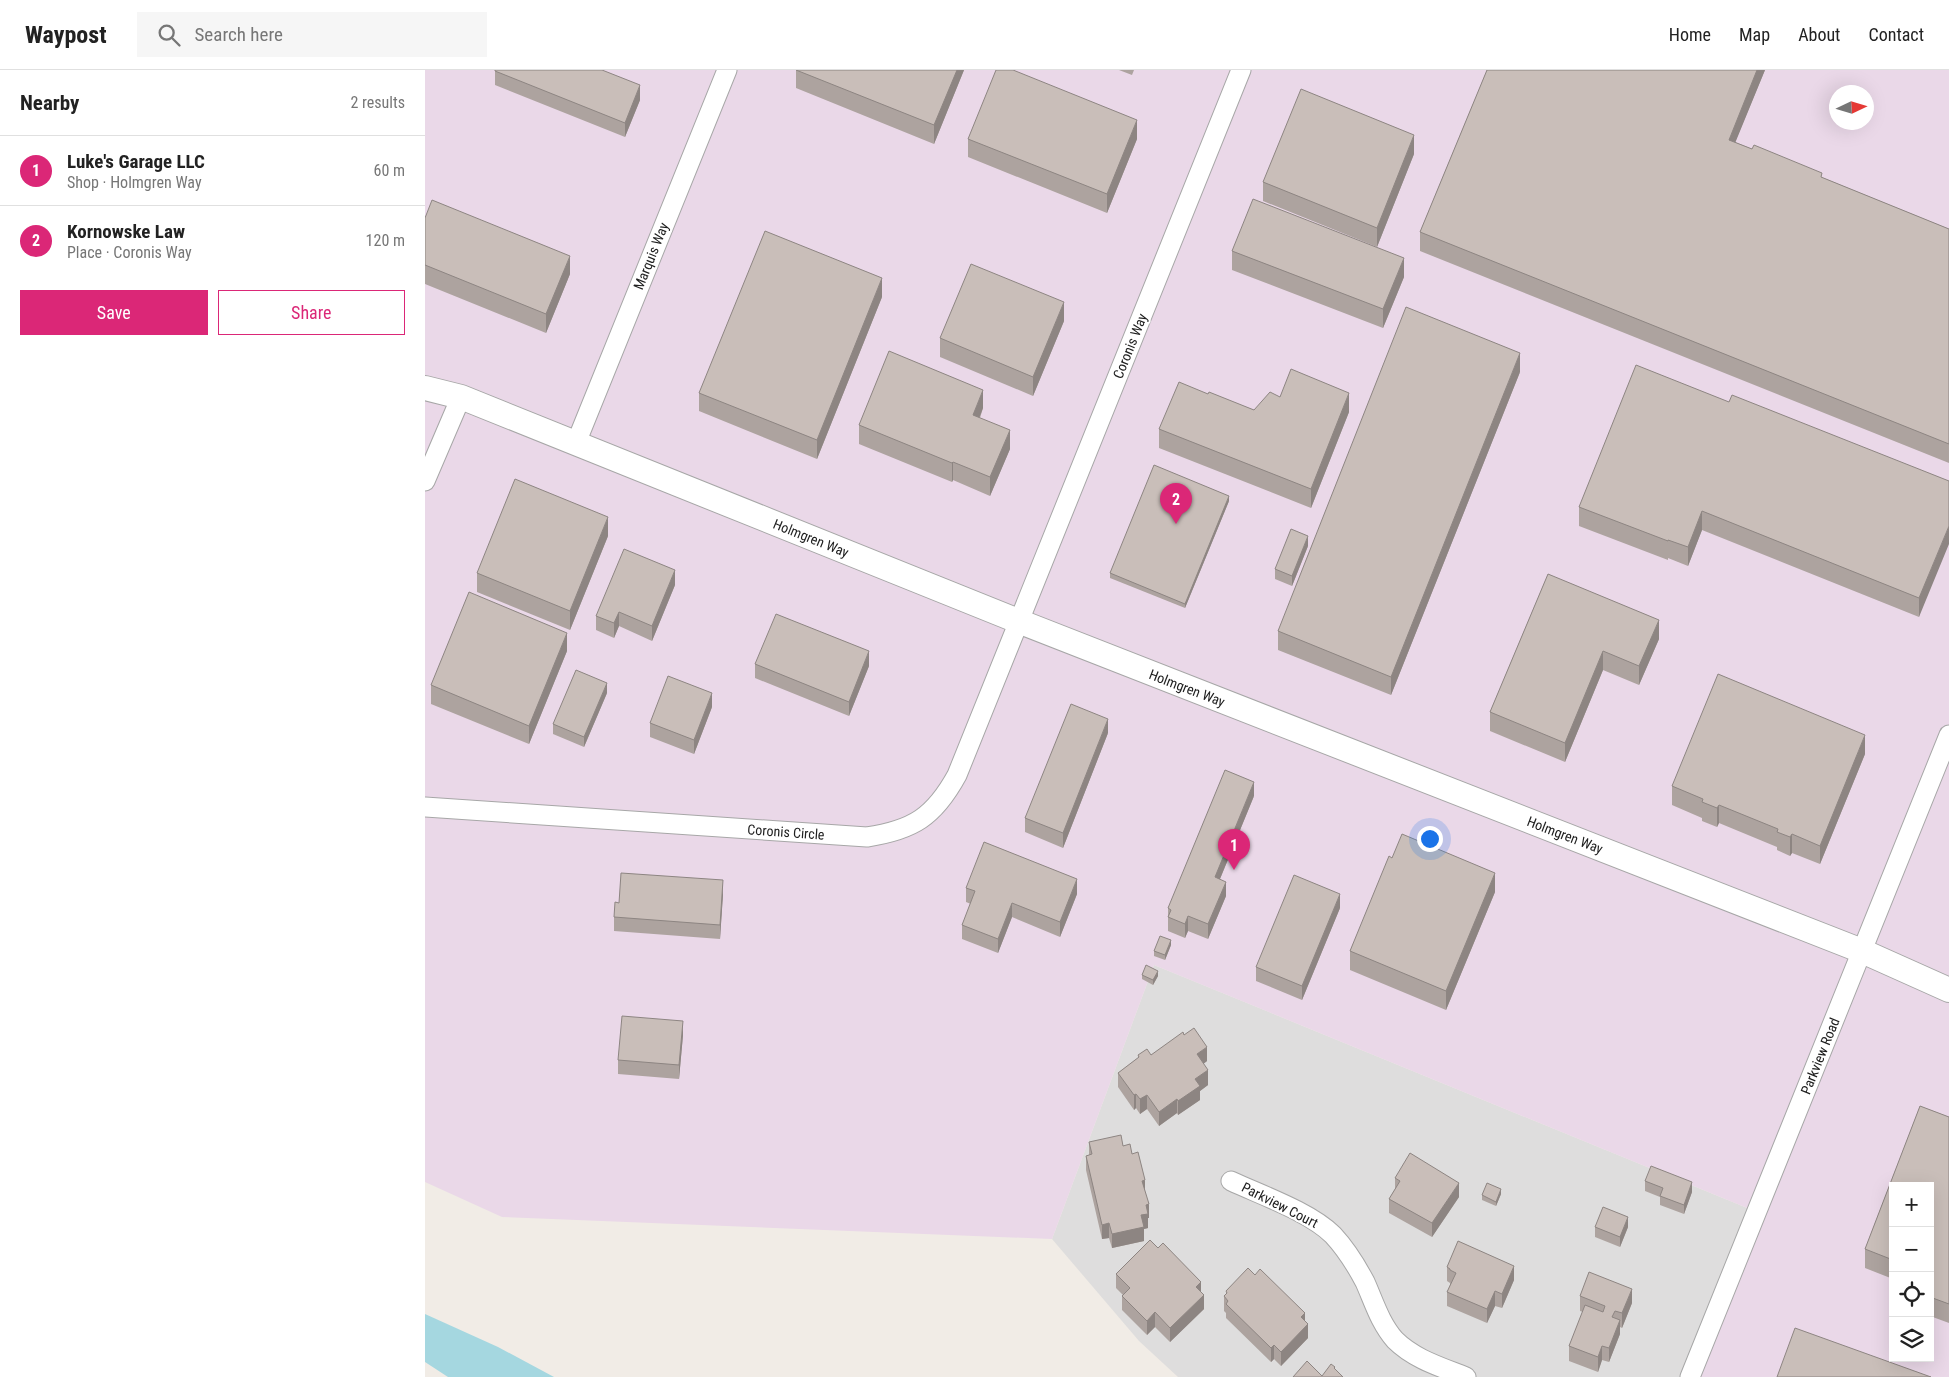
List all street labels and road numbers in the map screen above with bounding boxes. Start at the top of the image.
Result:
street label: Marquis Way [630,220,672,292]
street label: Coronis Way [1110,311,1150,381]
street label: Holmgren Way [771,516,851,560]
street label: Holmgren Way [1147,666,1227,710]
street label: Holmgren Way [1525,813,1605,857]
street label: Coronis Circle [747,821,826,843]
street label: Parkview Road [1797,1015,1843,1097]
street label: Parkview Court [1239,1179,1321,1231]

